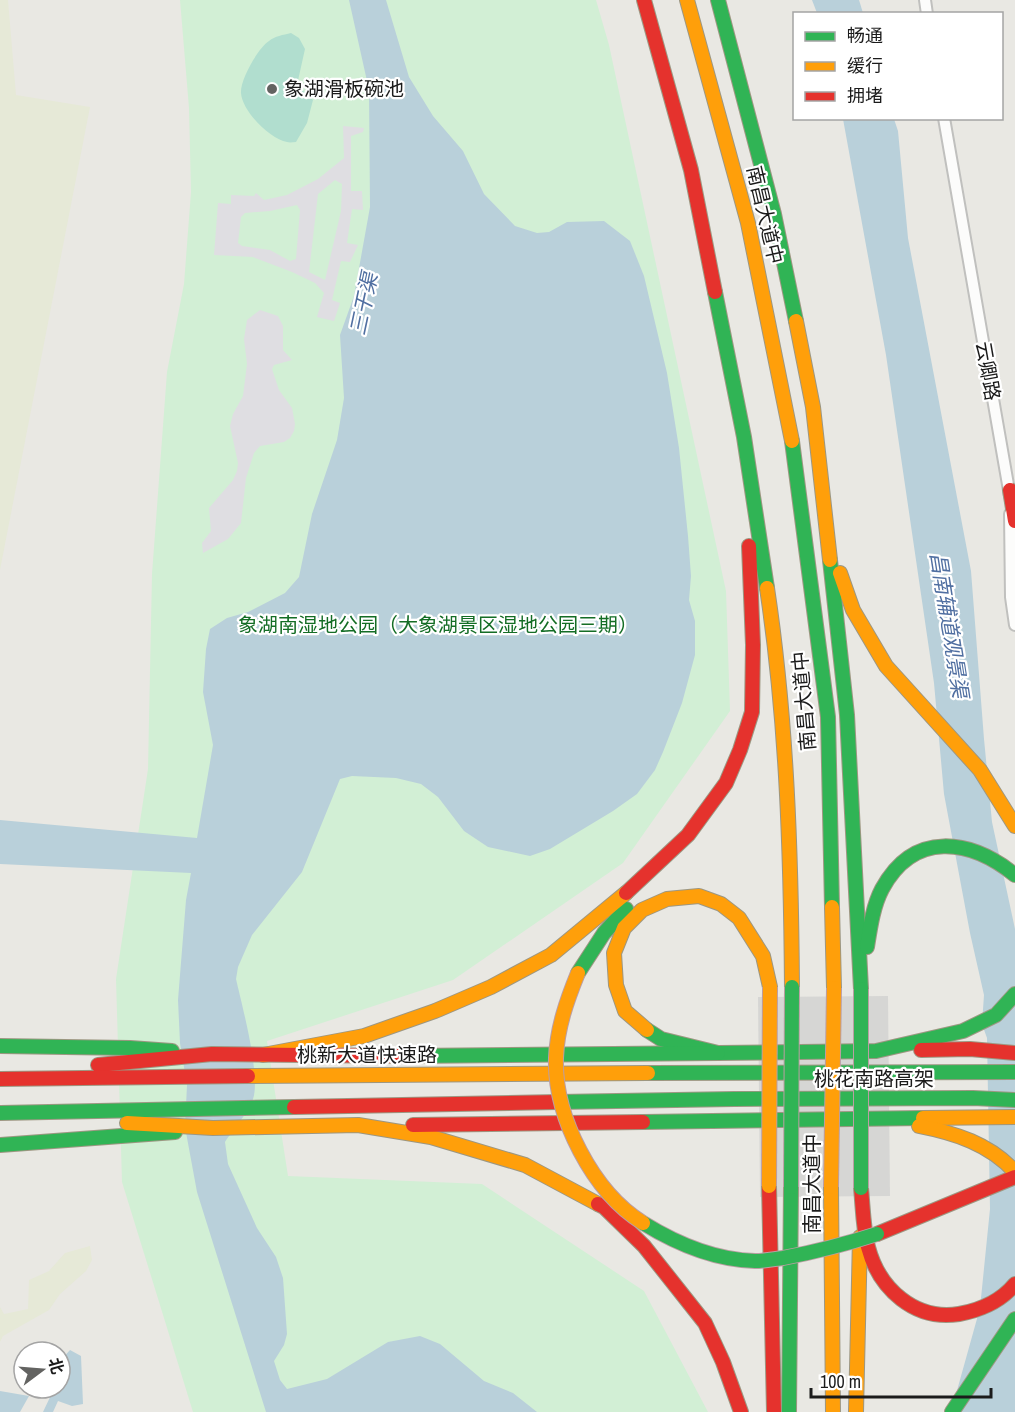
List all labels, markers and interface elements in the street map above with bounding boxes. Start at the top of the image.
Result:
legend [793,12,1003,120]
text: 畅通 [847,23,883,48]
text: 缓行 [847,53,883,78]
place label: 象湖滑板碗池 [284,75,404,102]
marker: 象湖滑板碗池 [265,82,279,96]
text: 拥堵 [847,83,883,108]
street label: 南昌大道中 [741,163,790,267]
water label: 三干渠 [343,267,385,338]
street label: 云卿路 [970,339,1007,403]
water label: 昌南辅道观景渠 [924,550,976,703]
park label: 象湖南湿地公园（大象湖景区湿地公园三期） [238,611,638,638]
street label: 南昌大道中 [786,650,821,752]
street label: 桃新大道快速路 [297,1041,437,1068]
street label: 桃花南路高架 [814,1065,934,1092]
street label: 南昌大道中 [798,1134,825,1234]
north arrow [12,1340,72,1400]
text: 北 [44,1355,69,1377]
scale bar [811,1361,991,1399]
text: 100 m [820,1369,861,1394]

